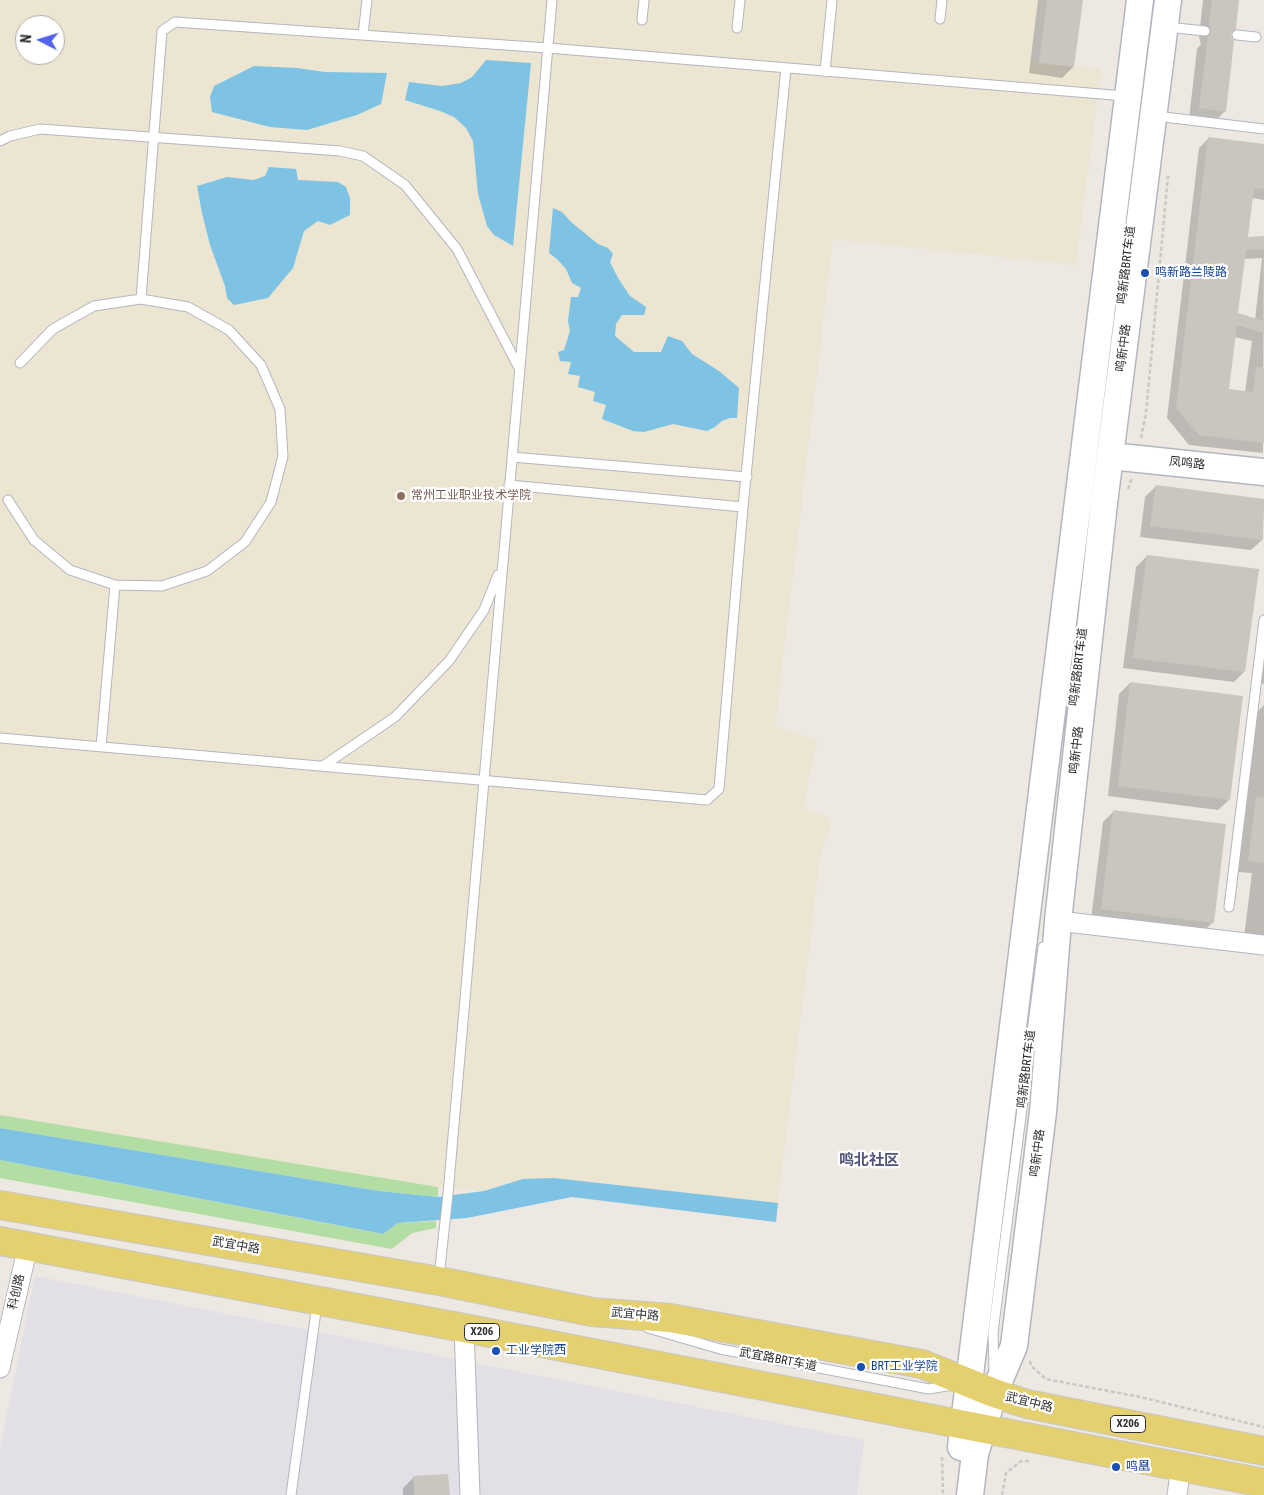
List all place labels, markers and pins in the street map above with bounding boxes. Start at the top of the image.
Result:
place label: 鸣新路兰陵路 [1155,266,1227,280]
marker: 鸣新路兰陵路 [1139,267,1151,279]
place label: 常州工业职业技术学院 [411,489,531,503]
marker: 常州工业职业技术学院 [395,490,407,502]
place label: 工业学院西 [506,1344,566,1358]
marker: 工业学院西 [490,1345,502,1357]
place label: BRT工业学院 [871,1360,938,1374]
marker: BRT工业学院 [855,1361,867,1373]
place label: 鸣凰 [1126,1460,1150,1474]
marker: 鸣凰 [1110,1461,1122,1473]

